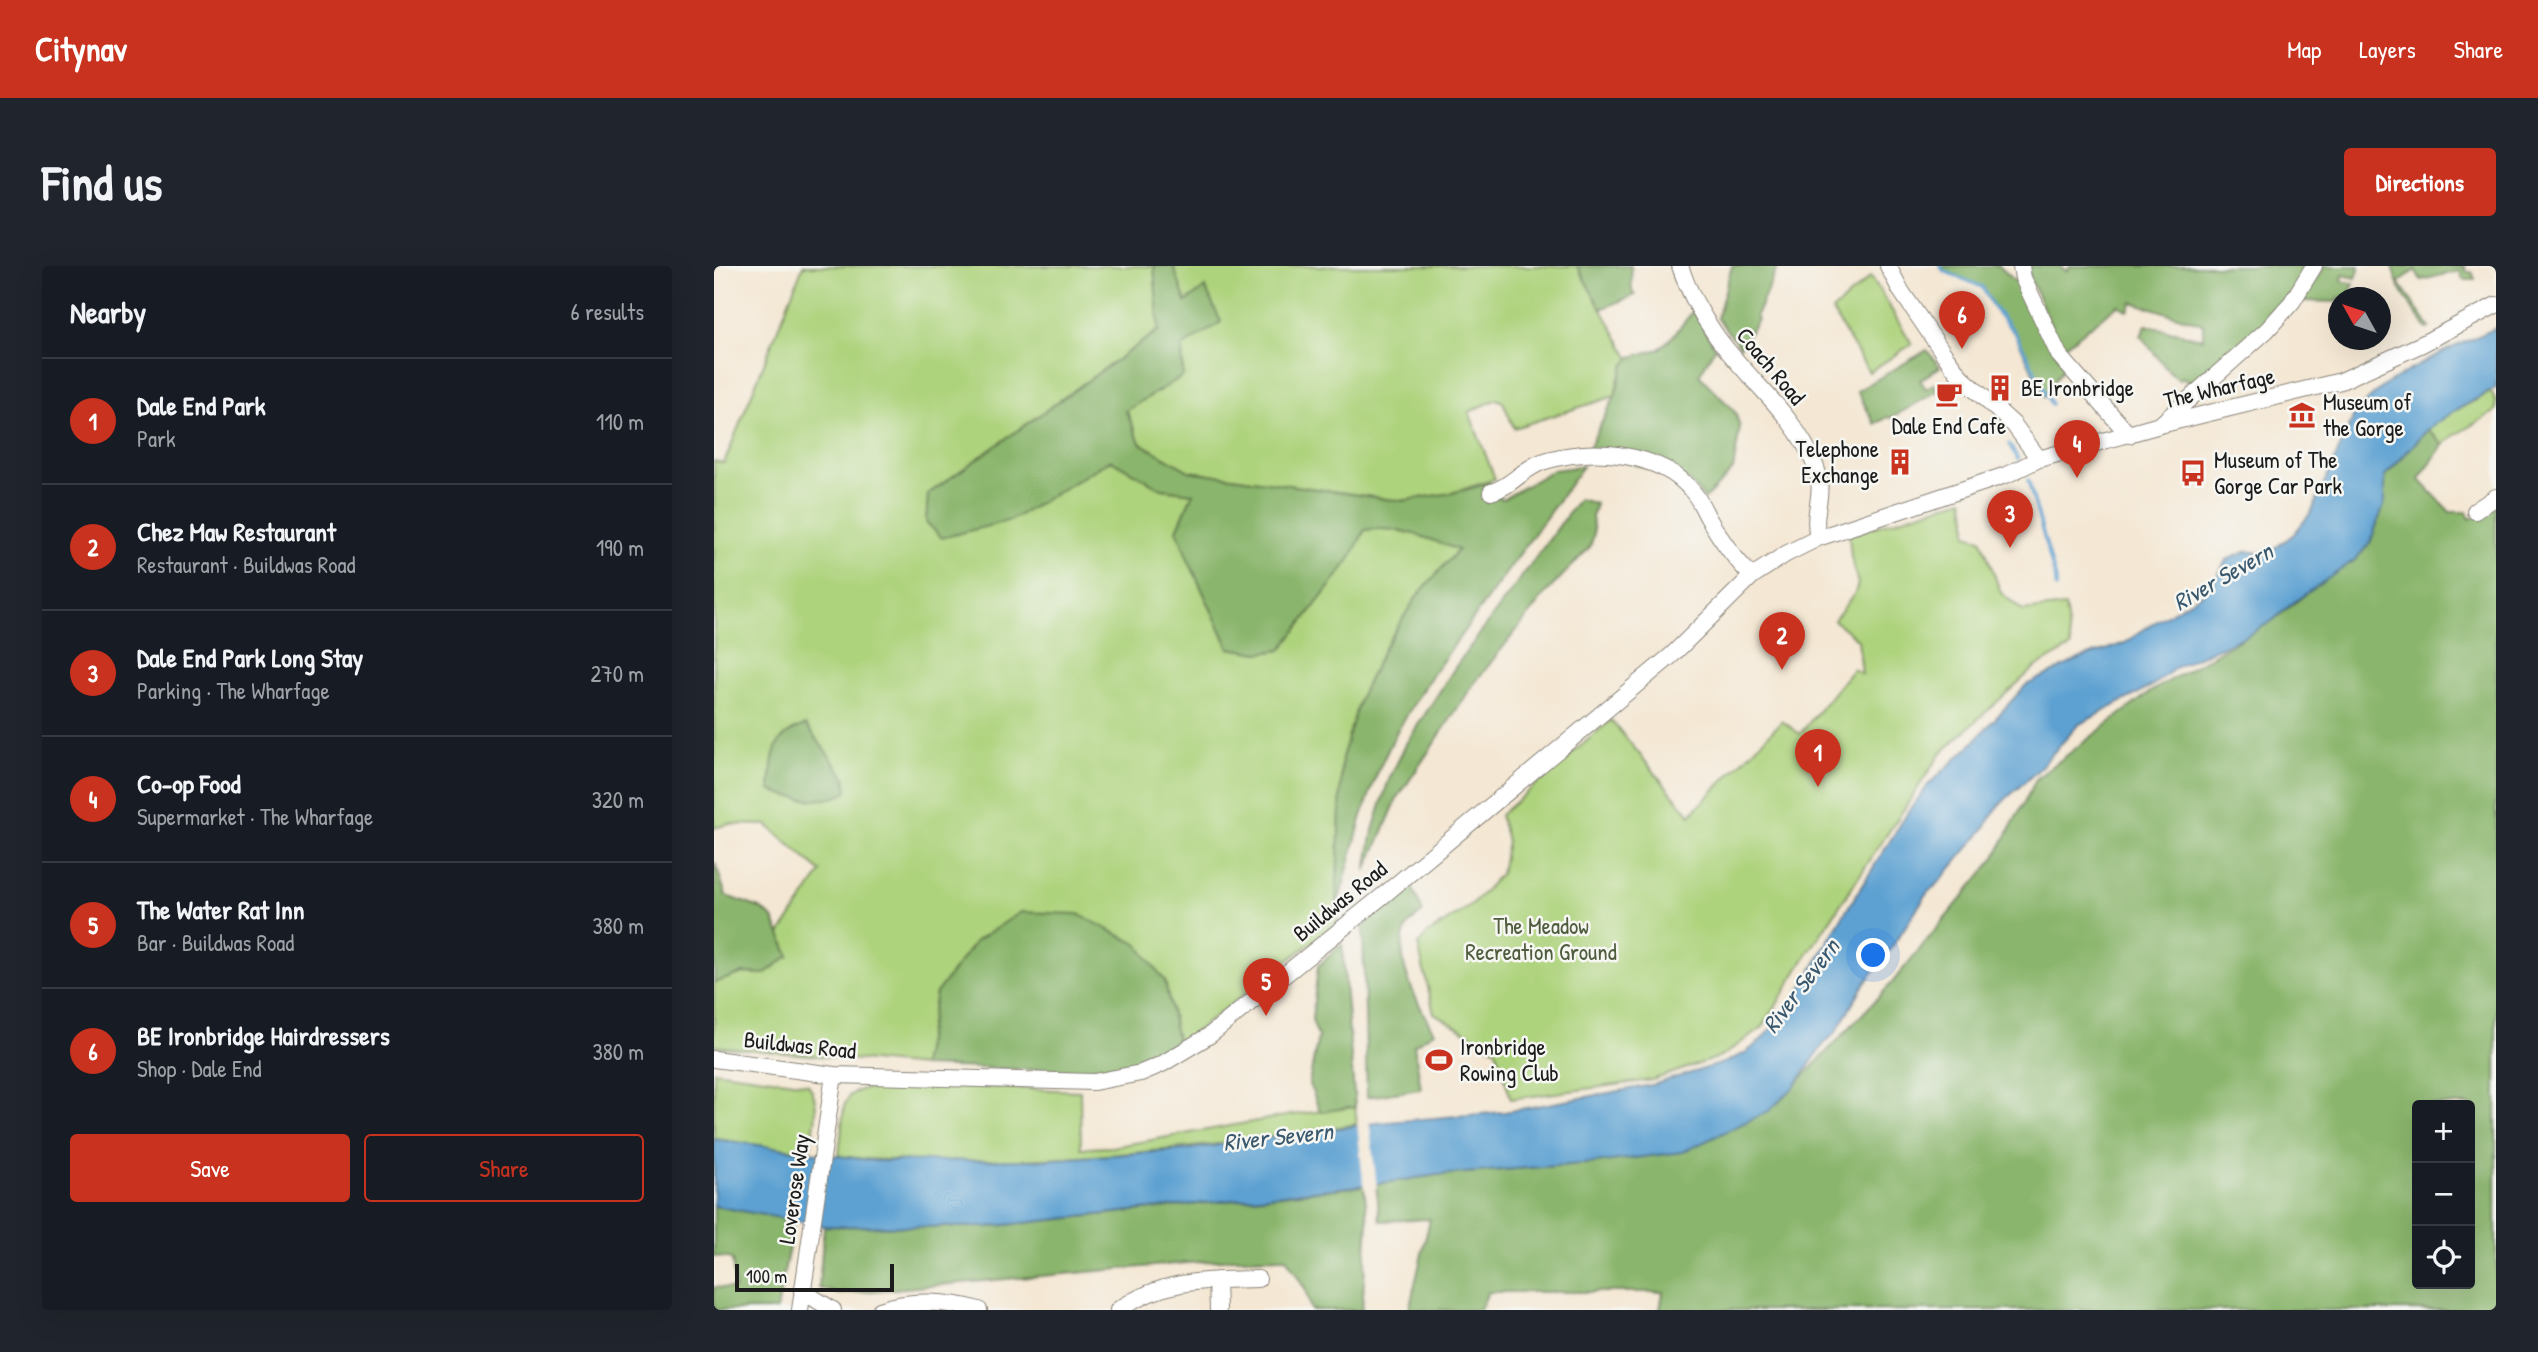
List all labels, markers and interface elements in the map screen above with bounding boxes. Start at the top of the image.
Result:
text: Citynav [35,27,127,71]
text: Map [2287,33,2321,65]
text: Layers [2359,33,2416,65]
text: Share [2454,33,2503,65]
button: Directions [2344,148,2496,216]
text: Find us [42,149,162,215]
north arrow [2328,287,2391,350]
pin: 6 [1939,291,1985,349]
text: Nearby [70,292,146,332]
text: 6 results [571,296,644,327]
street label: Coach Road [1730,320,1813,411]
street label: The Wharfage [2160,360,2278,415]
place label: BE Ironbridge [2021,372,2134,403]
building icon: BE Ironbridge [1985,373,2015,403]
cafe icon: Dale End Cafe [1934,379,1964,409]
place label: Museum of the Gorge [2323,386,2412,443]
text: Dale End Park [137,388,266,423]
museum icon: Museum of the Gorge [2287,400,2317,430]
text: 1 [89,406,97,437]
text: 110 m [596,406,644,437]
place label: Dale End Cafe [1892,410,2006,441]
pin: 4 [2054,420,2100,478]
text: Park [137,423,175,454]
place label: Telephone Exchange [1795,433,1879,490]
place label: Museum of The Gorge Car Park [2214,444,2343,501]
building icon: Telephone Exchange [1885,447,1915,477]
bus stop icon: Museum of The Gorge Car Park [2178,458,2208,488]
pin: 3 [1987,490,2033,548]
text: Chez Maw Restaurant [137,514,336,549]
text: 2 [88,532,98,563]
text: 190 m [596,532,644,563]
water label: River Severn [2167,534,2280,617]
text: Restaurant · Buildwas Road [137,549,356,580]
pin: 2 [1759,612,1805,670]
text: Dale End Park Long Stay [137,640,363,675]
text: 3 [88,658,98,689]
text: 270 m [591,658,644,689]
text: Parking · The Wharfage [137,675,330,706]
pin: 1 [1795,729,1841,787]
text: Co-op Food [137,766,241,801]
text: 4 [89,784,97,815]
text: 320 m [592,784,644,815]
text: Supermarket · The Wharfage [137,801,373,832]
street label: Buildwas Road [1286,853,1393,948]
text: The Water Rat Inn [137,892,304,927]
text: 5 [88,910,98,941]
text: 380 m [593,910,644,941]
park label: The Meadow Recreation Ground [1465,910,1617,967]
text: Bar · Buildwas Road [137,927,294,958]
water label: River Severn [1754,930,1847,1039]
your location [1856,938,1890,972]
pin: 5 [1243,958,1289,1016]
text: BE Ironbridge Hairdressers [137,1018,390,1053]
street label: Buildwas Road [742,1023,858,1066]
place label: Ironbridge Rowing Club [1460,1031,1559,1088]
text: 6 [88,1036,98,1067]
text: 380 m [593,1036,644,1067]
sports icon: Ironbridge Rowing Club [1424,1045,1454,1075]
text: Shop · Dale End [137,1053,262,1084]
map controls [2412,1100,2475,1289]
button: + [2412,1100,2475,1163]
water label: River Severn [1222,1114,1336,1158]
street label: Loverose Way [770,1132,817,1246]
button: Save [70,1134,350,1202]
button: Share [364,1134,644,1202]
button: − [2412,1163,2475,1226]
button: locate [2412,1226,2475,1289]
scale bar [735,1261,894,1293]
text: 100 m [746,1263,787,1289]

